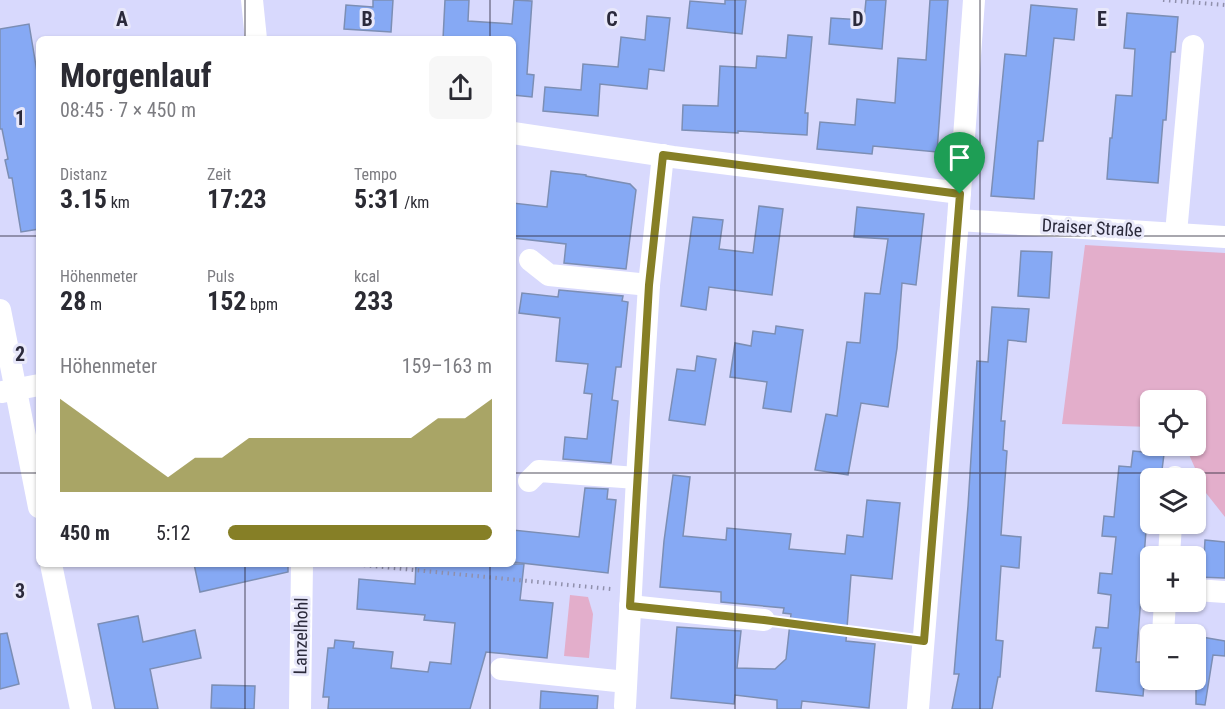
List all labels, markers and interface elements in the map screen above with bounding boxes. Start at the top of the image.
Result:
text: A [116,7,128,31]
text: B [361,7,373,31]
text: C [606,7,618,31]
text: D [852,7,864,31]
text: E [1097,7,1107,31]
text: Morgenlauf [60,56,212,95]
button: share [429,56,492,119]
text: 08:45 · 7 × 450 m [60,98,196,122]
text: 1 [15,106,25,130]
pin [934,132,985,194]
icon: arrive [943,141,976,174]
text: Distanz [60,165,107,184]
text: Zeit [207,165,231,184]
text: Tempo [354,165,397,184]
text: 3.15 [60,184,107,214]
text: 17:23 [207,184,267,214]
text: 5:31 [354,184,401,214]
text: km [107,193,130,212]
text: /km [401,193,429,212]
street label: Draiser Straße [1041,214,1143,241]
text: Höhenmeter [60,267,138,286]
text: Puls [207,267,235,286]
text: kcal [354,267,380,286]
text: 28 [60,286,86,316]
text: 152 [207,286,246,316]
text: 233 [354,286,393,316]
text: m [86,295,102,314]
text: bpm [246,295,278,314]
text: 2 [15,342,25,366]
text: Höhenmeter [60,354,157,378]
text: 159–163 m [402,354,492,378]
map controls [1140,390,1206,690]
button: locate [1140,390,1206,456]
button: layers [1140,468,1206,534]
text: 450 m [60,521,110,545]
text: 5:12 [156,521,190,545]
button: + [1140,546,1206,612]
text: 3 [15,579,25,603]
street label: Lanzelhohl [289,597,312,675]
button: − [1140,624,1206,690]

